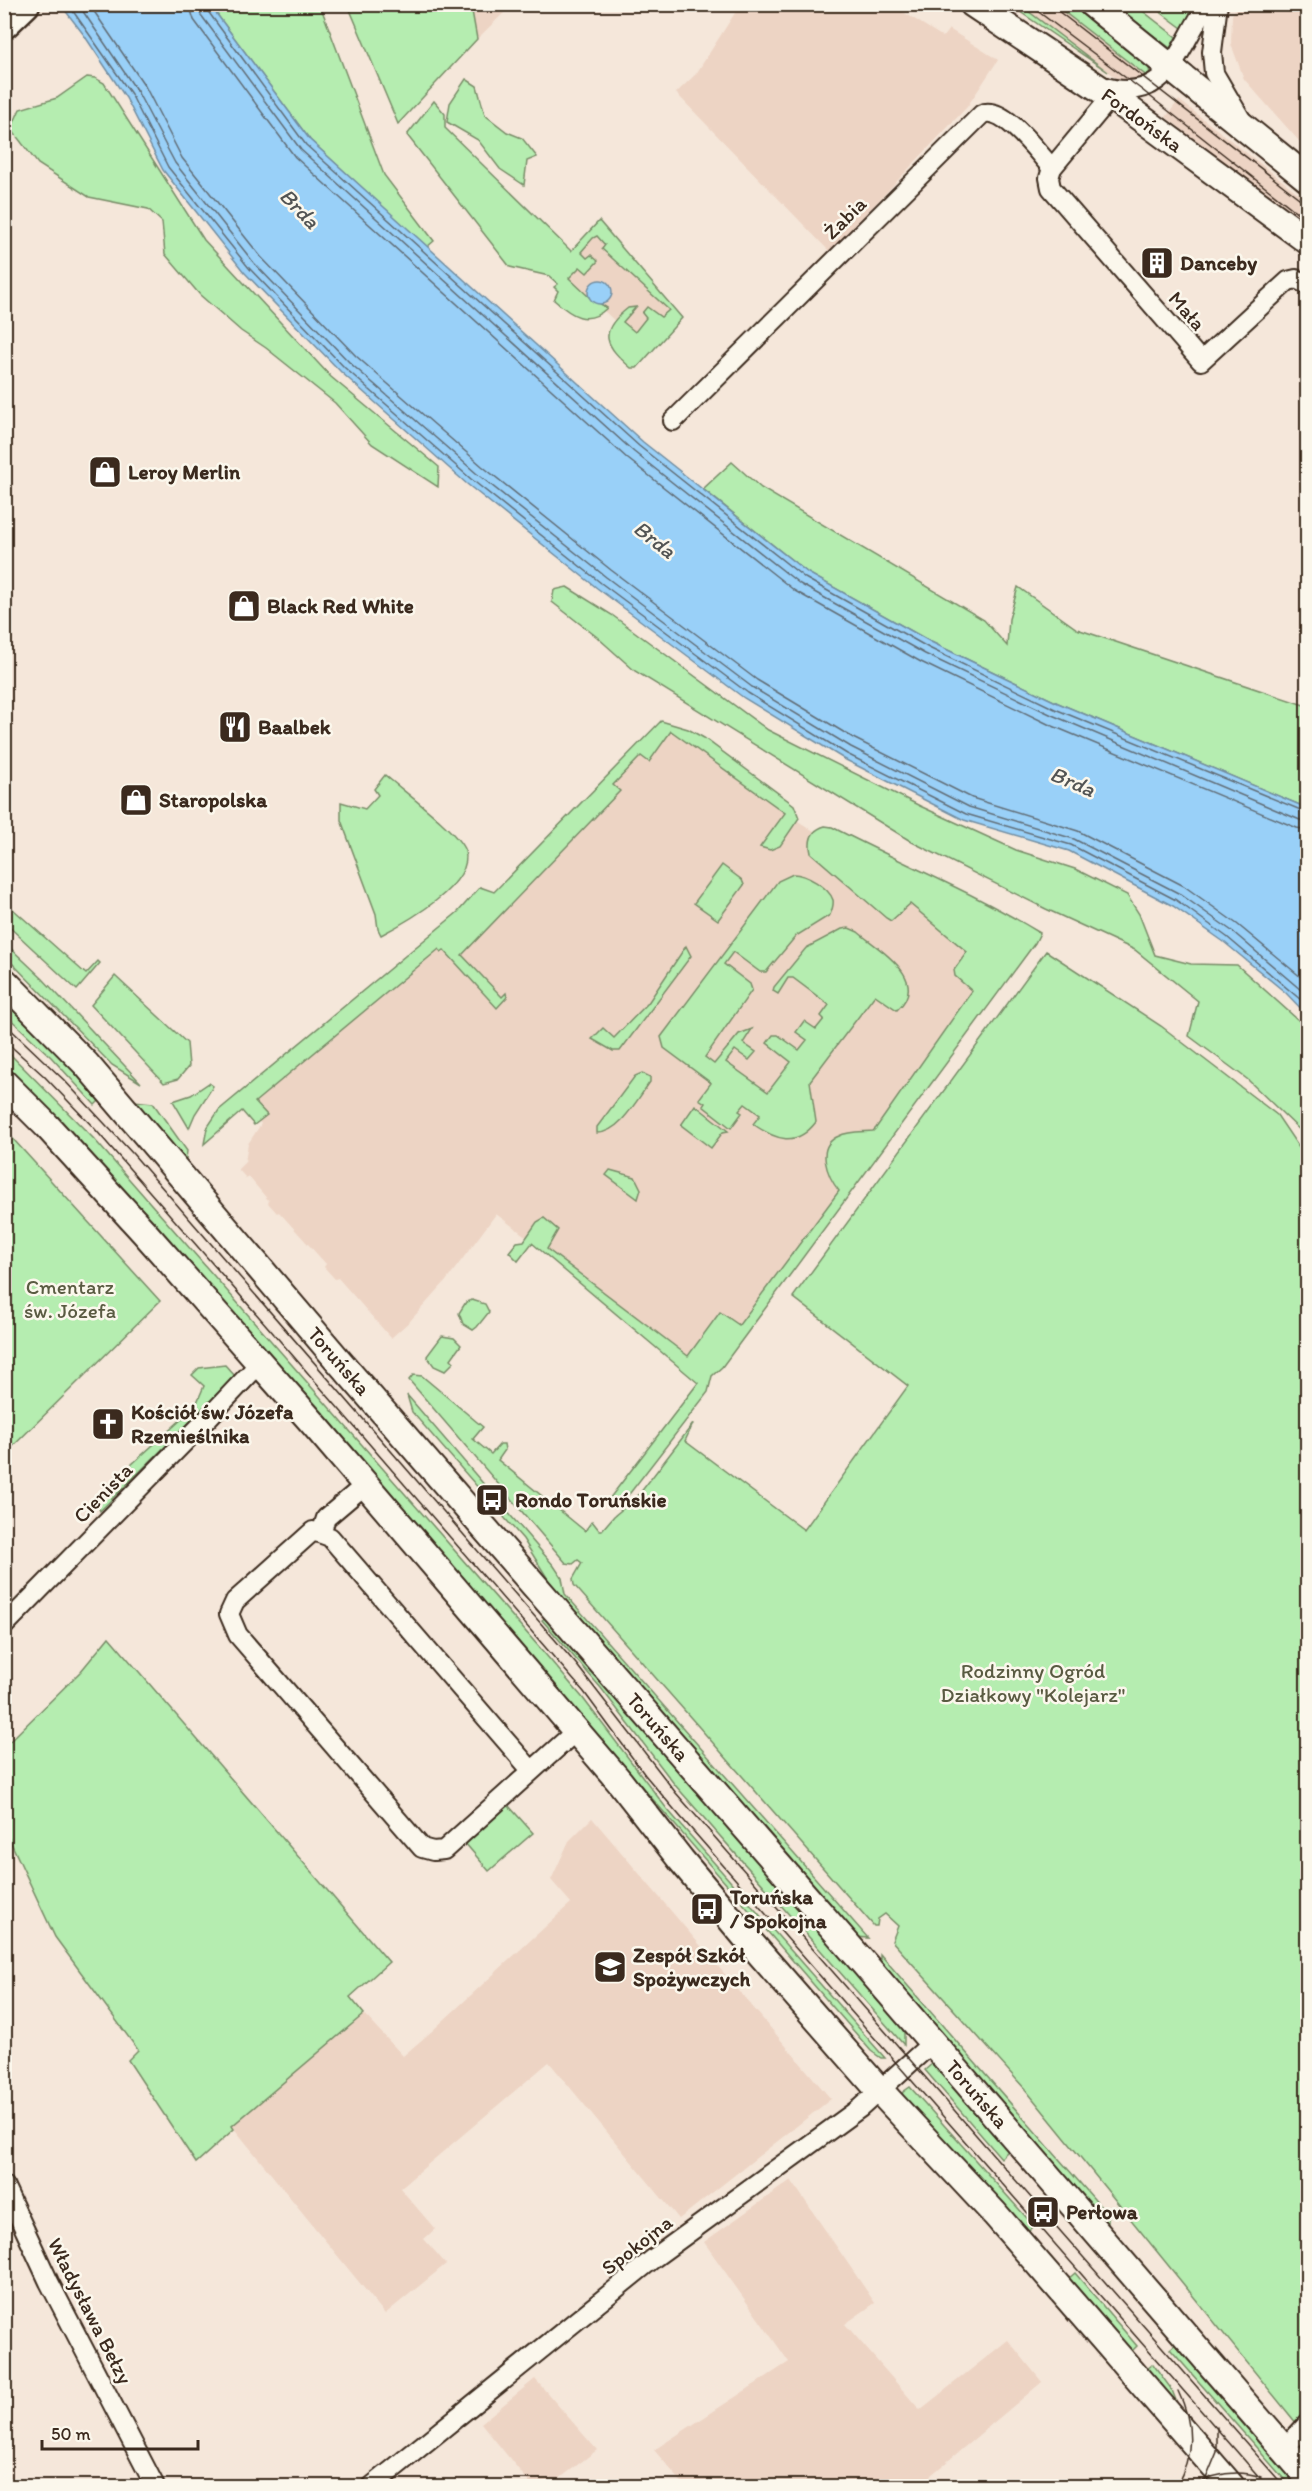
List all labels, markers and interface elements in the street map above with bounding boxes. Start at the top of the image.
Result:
street label: Fordońska [1097,82,1188,157]
water label: Brda [274,182,326,235]
street label: Żabia [818,191,871,244]
building icon: Danceby [1139,245,1175,281]
place label: Danceby [1180,250,1257,276]
street label: Mała [1164,286,1211,335]
shop icon: Leroy Merlin [87,454,123,490]
place label: Leroy Merlin [128,459,241,485]
water label: Brda [628,515,682,565]
shop icon: Black Red White [226,588,262,624]
place label: Black Red White [267,593,414,618]
restaurant icon: Baalbek [217,709,253,745]
place label: Baalbek [258,714,332,739]
water label: Brda [1046,760,1100,803]
shop icon: Staropolska [118,782,154,818]
place label: Staropolska [159,787,268,813]
park label: Cmentarz św. Józefa [24,1274,116,1323]
street label: Toruńska [303,1321,376,1400]
place label: Kościół św. Józefa Rzemieślnika [131,1399,294,1448]
church icon: Kościół św. Józefa Rzemieślnika [90,1406,126,1442]
street label: Cienista [68,1457,137,1528]
bus stop icon: Rondo Toruńskie [474,1482,510,1518]
place label: Rondo Toruńskie [515,1487,667,1512]
park label: Rodzinny Ogród Działkowy "Kolejarz" [941,1658,1125,1707]
street label: Toruńska [622,1687,695,1766]
place label: Toruńska / Spokojna [729,1884,828,1934]
bus stop icon: Toruńska / Spokojna [689,1891,725,1927]
place label: Zespół Szkół Spożywczych [633,1942,751,1992]
school or university icon: Zespół Szkół Spożywczych [592,1949,628,1985]
street label: Toruńska [941,2054,1014,2133]
bus stop icon: Perłowa [1025,2194,1061,2230]
place label: Perłowa [1066,2199,1139,2224]
street label: Spokojna [596,2209,677,2280]
street label: Władysława Bełzy [43,2233,138,2388]
scale bar [42,2413,198,2451]
text: 50 m [51,2423,91,2445]

